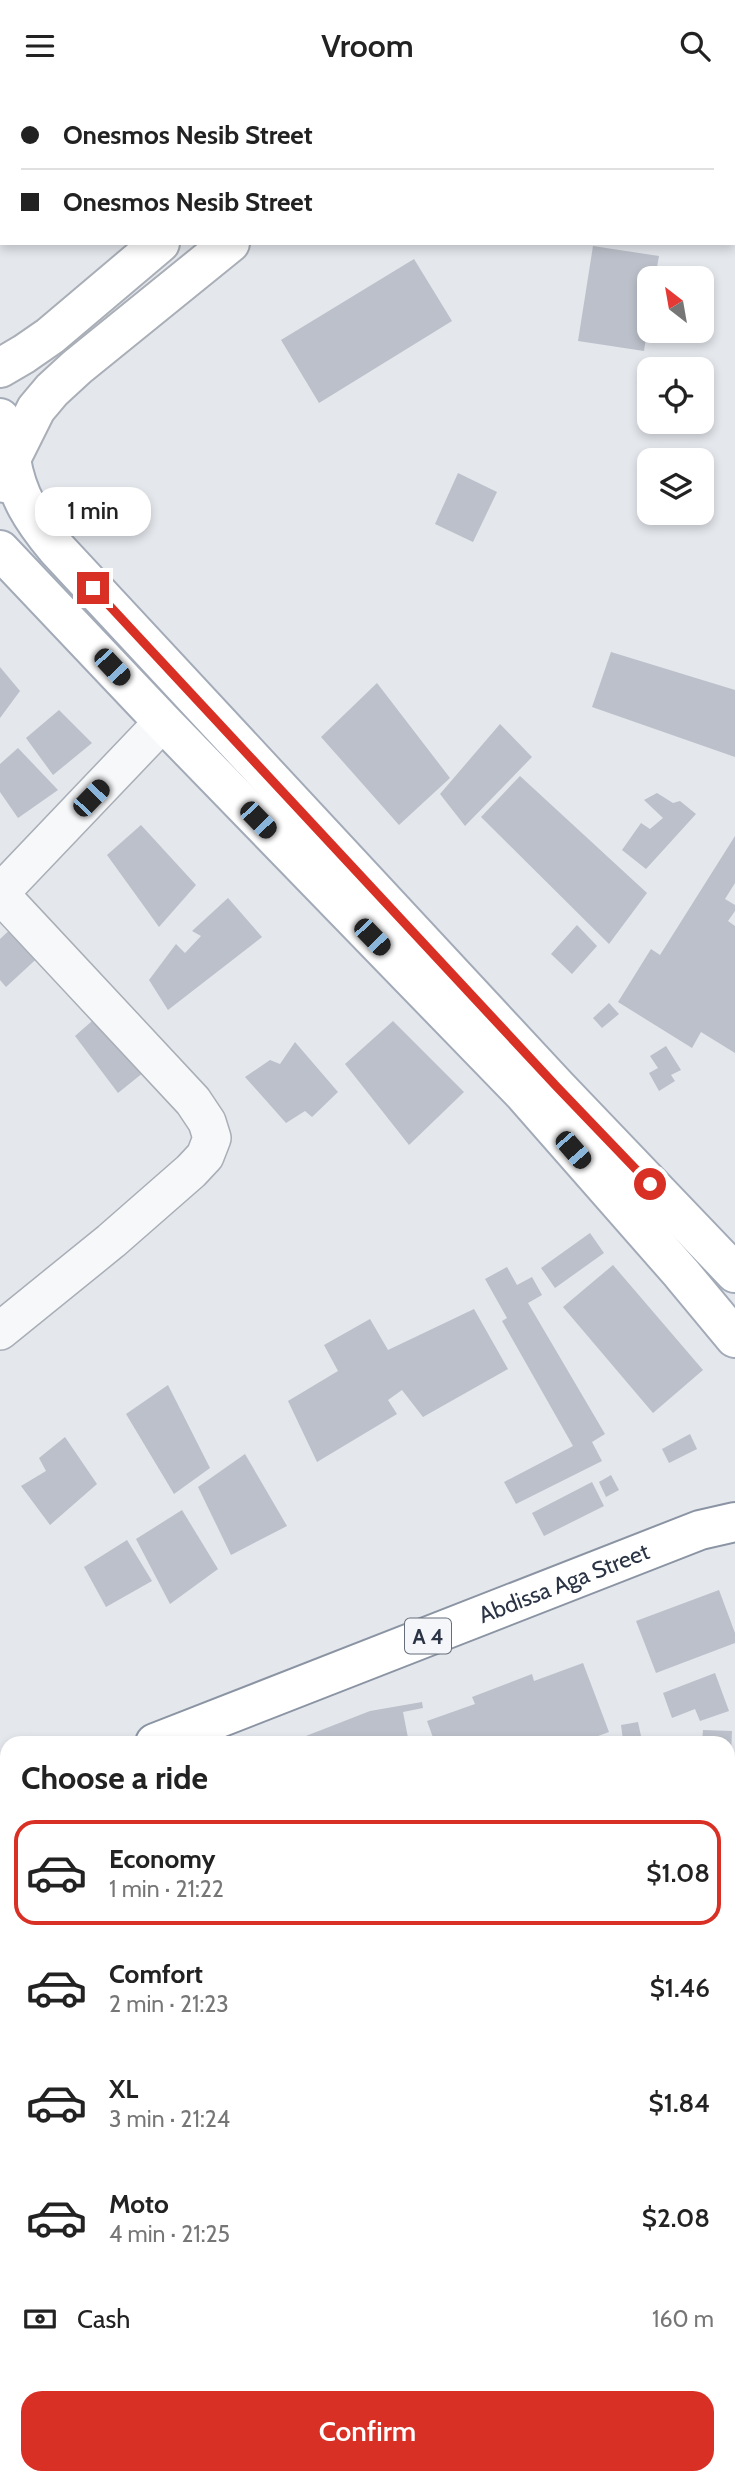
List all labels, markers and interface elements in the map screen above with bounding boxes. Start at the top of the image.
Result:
text: Vroom [321,26,414,65]
icon: menu [21,27,59,65]
icon: search [676,27,714,65]
text: Onesmos Nesib Street [63,119,313,151]
text: Onesmos Nesib Street [63,186,313,218]
north arrow [637,266,714,343]
map controls [637,266,714,525]
button: locate [637,357,714,434]
button: layers [637,448,714,525]
callout: 1 min [35,487,151,535]
text: 1 min [67,497,119,525]
route end [77,572,109,604]
car [90,644,135,690]
car [69,776,114,820]
car [236,798,281,842]
car [350,915,395,959]
car [552,1127,595,1173]
route start [634,1168,666,1200]
street label: Abdissa Aga Street [475,1537,653,1629]
road number: A 4 [405,1619,451,1653]
text: Choose a ride [21,1758,208,1797]
icon: car [25,1841,88,1904]
text: Economy [109,1843,215,1875]
text: $1.08 [646,1857,710,1889]
text: 1 min · 21:22 [109,1875,224,1903]
icon: car [25,1956,88,2019]
text: Comfort [109,1958,203,1990]
text: $1.46 [650,1972,710,2004]
text: 2 min · 21:23 [109,1990,229,2018]
icon: car [25,2071,88,2134]
text: XL [109,2073,138,2105]
text: $1.84 [649,2087,710,2119]
text: 3 min · 21:24 [109,2105,230,2133]
icon: car [25,2186,88,2249]
text: Moto [109,2188,169,2220]
text: $2.08 [642,2202,710,2234]
text: 4 min · 21:25 [109,2220,230,2248]
icon: cash [21,2300,59,2338]
text: Cash [77,2303,130,2335]
text: 160 m [652,2305,714,2333]
button: Confirm [21,2391,714,2471]

